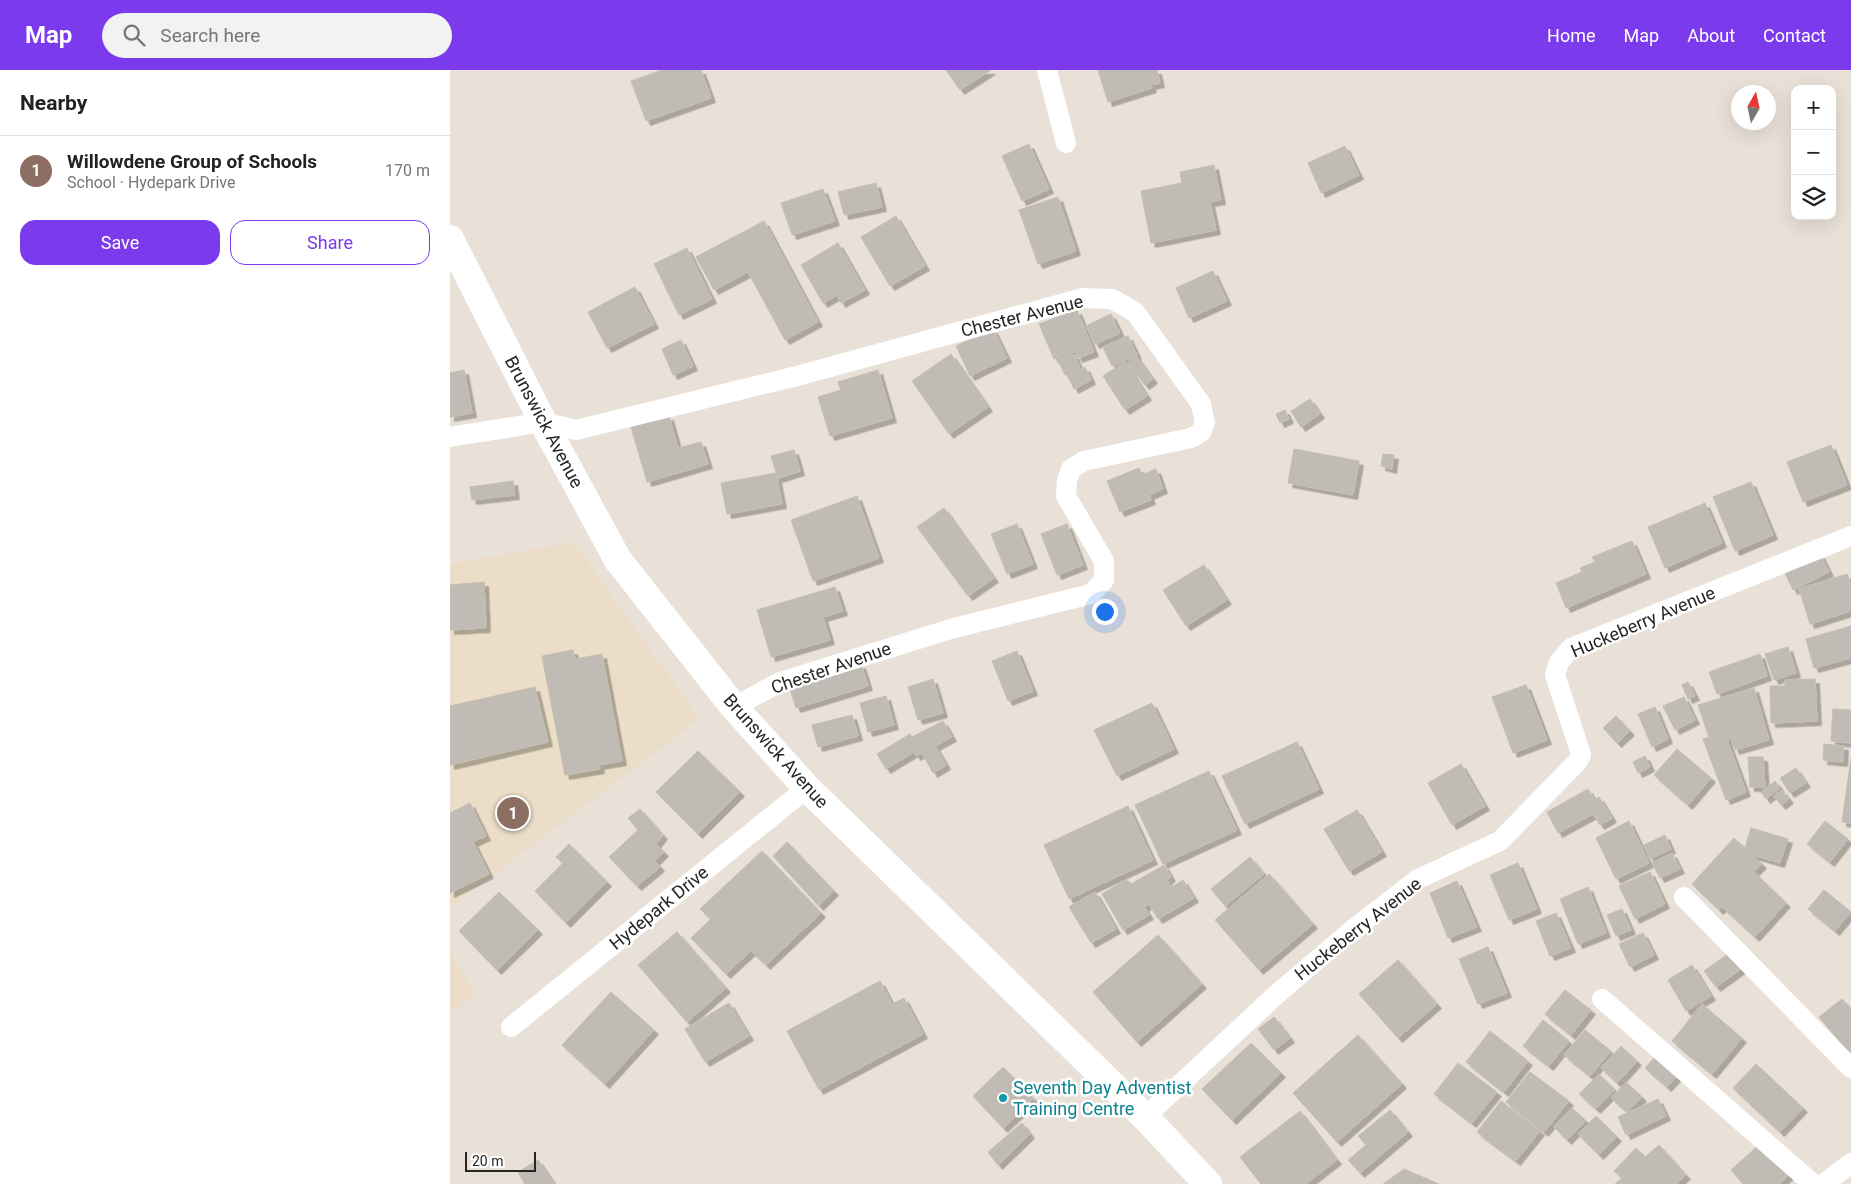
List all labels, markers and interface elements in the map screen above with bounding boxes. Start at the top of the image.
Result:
search box [102,13,452,58]
text: Map [25,21,72,49]
icon: search [120,21,148,49]
text: Search here [160,24,260,47]
text: Home [1547,25,1596,46]
text: Map [1624,25,1659,46]
text: About [1687,25,1735,46]
text: Contact [1763,25,1826,46]
north arrow [1731,85,1776,130]
map controls [1791,85,1836,220]
button: + [1791,85,1836,130]
text: Nearby [20,91,87,115]
button: − [1791,130,1836,175]
text: Willowdene Group of Schools [67,150,317,173]
text: 1 [31,161,41,180]
text: 170 m [385,161,430,180]
text: School · Hydepark Drive [67,173,235,192]
button: layers [1791,175,1836,220]
button: Save [20,220,220,265]
button: Share [230,220,430,265]
street label: Chester Avenue [959,290,1085,341]
street label: Brunswick Avenue [501,352,588,491]
street label: Huckeberry Avenue [1568,582,1718,661]
your location [1092,599,1118,625]
street label: Chester Avenue [768,637,894,698]
street label: Brunswick Avenue [720,689,833,812]
pin: 1 [497,794,529,832]
street label: Hydepark Drive [605,861,712,954]
street label: Huckeberry Avenue [1290,873,1425,984]
place label: Seventh Day Adventist Training Centre [1013,1077,1191,1119]
marker: Seventh Day Adventist Training Centre [997,1092,1009,1104]
scale bar [465,1149,536,1172]
text: 20 m [472,1153,504,1169]

